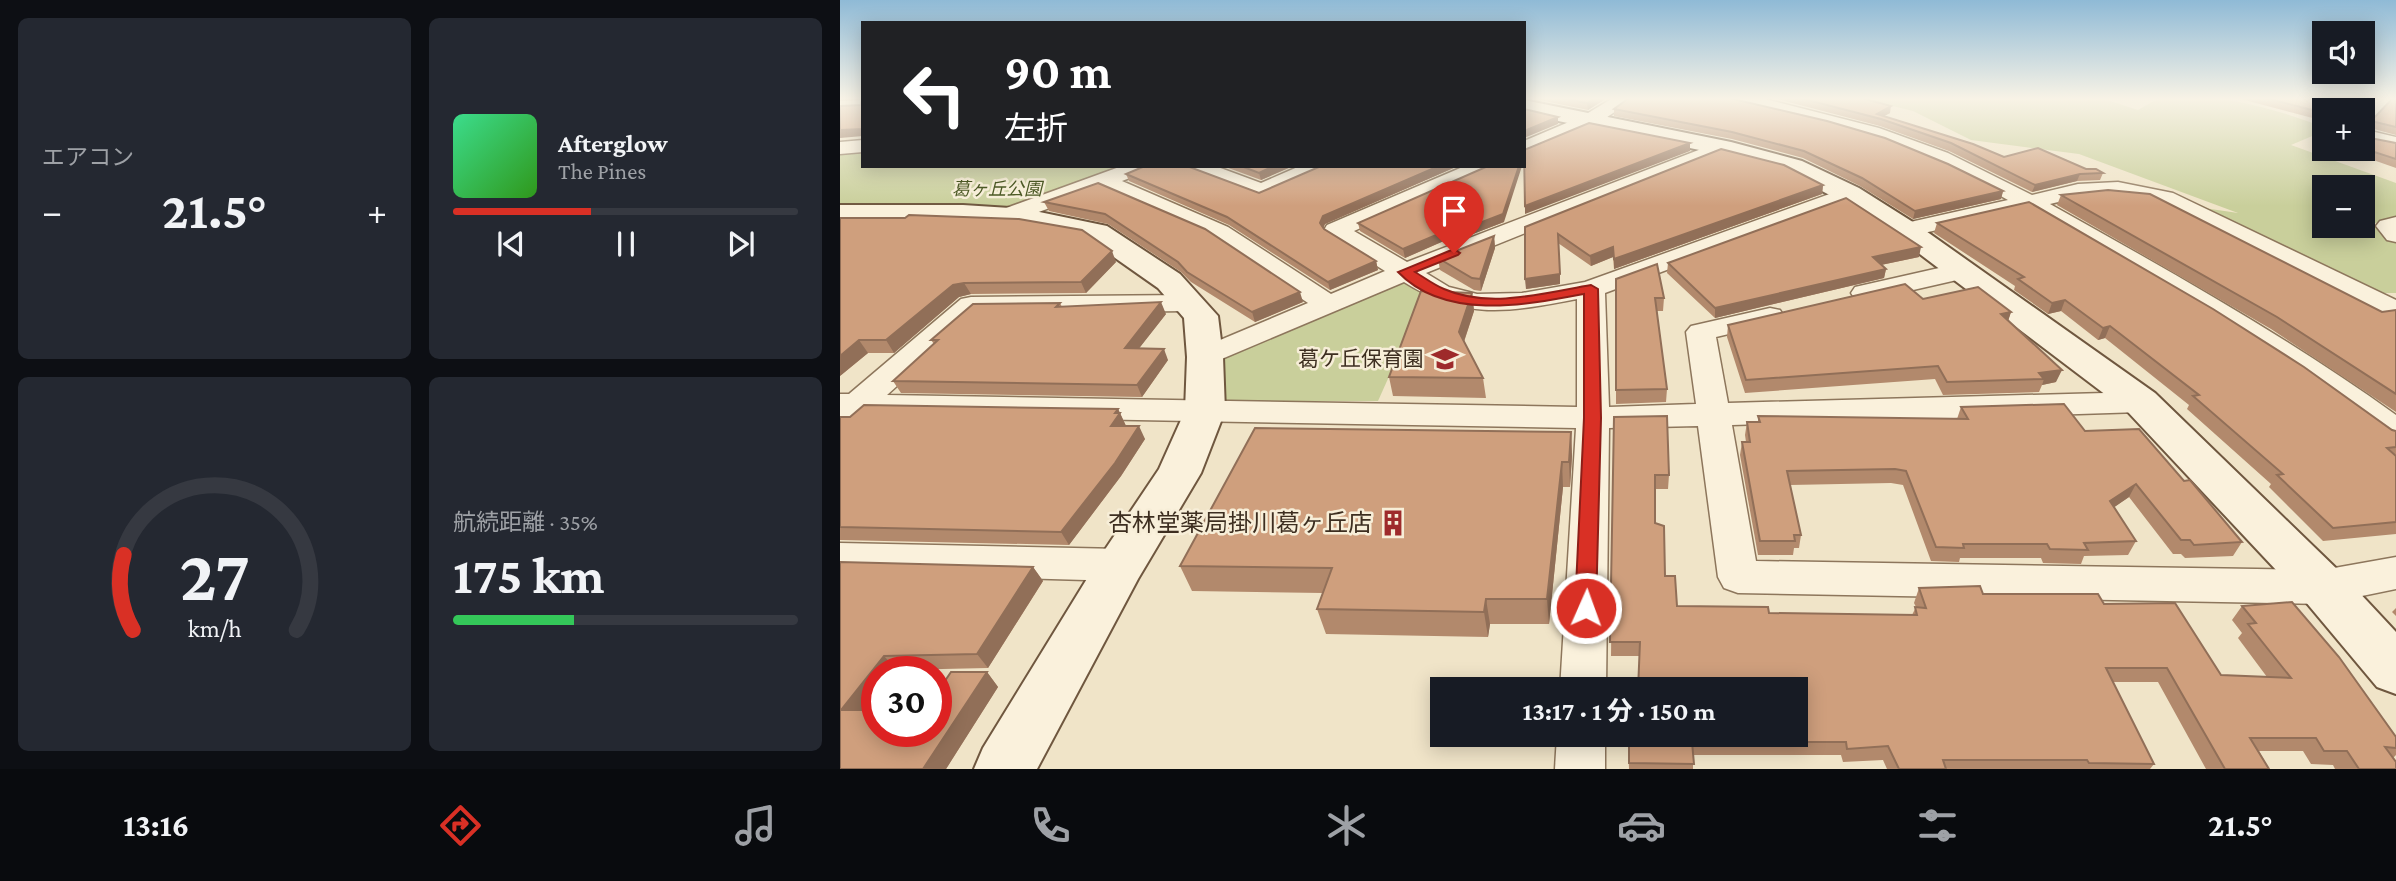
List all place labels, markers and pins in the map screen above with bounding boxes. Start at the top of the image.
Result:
pin [1424,181,1484,253]
school or university icon: 葛ケ丘保育園 [1430,344,1460,374]
place label: 葛ケ丘保育園 [1298,347,1424,371]
building icon: 杏林堂薬局掛川葛ヶ丘店 [1378,508,1408,538]
place label: 杏林堂薬局掛川葛ヶ丘店 [1108,509,1372,536]

